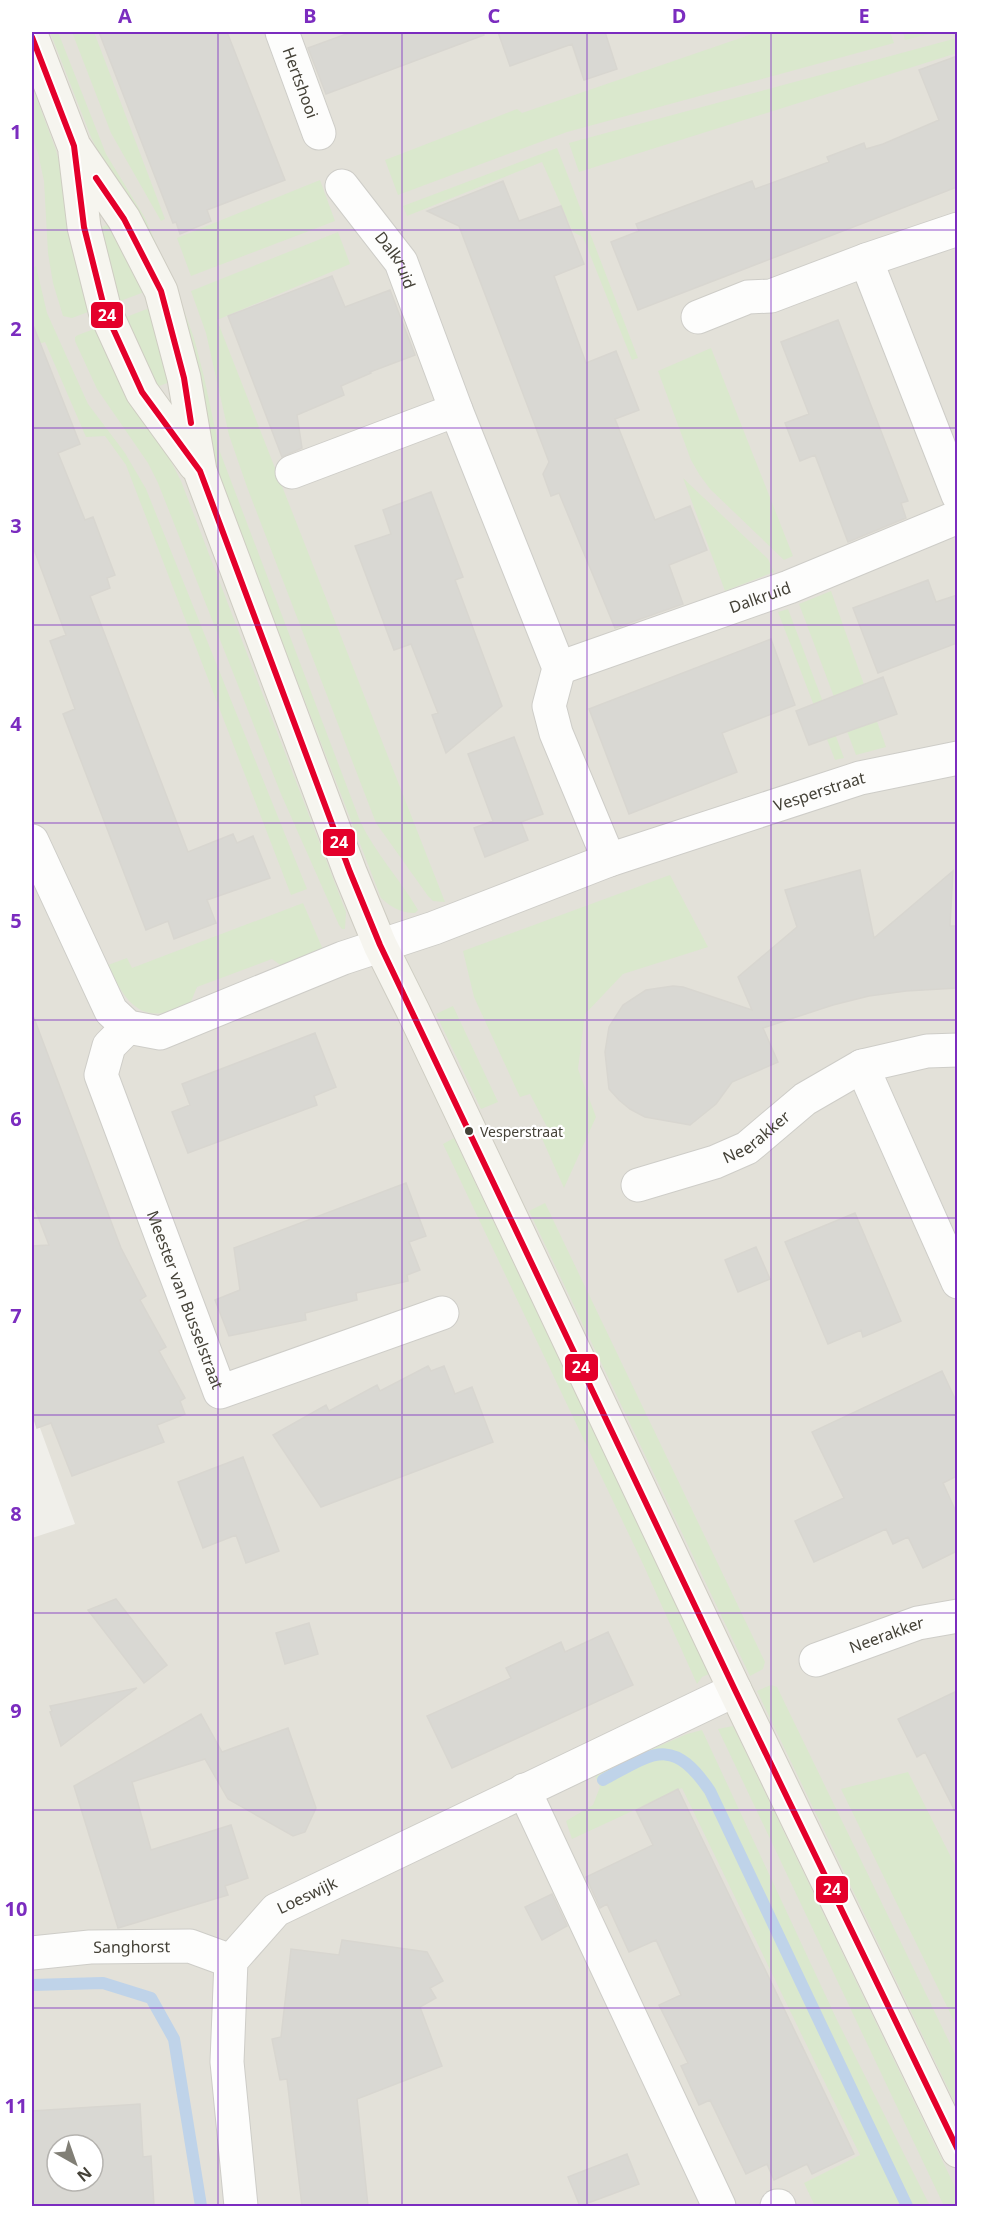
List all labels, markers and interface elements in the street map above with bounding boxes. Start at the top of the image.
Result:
text: A [118,2,132,29]
text: B [303,2,317,29]
text: C [488,2,501,29]
text: D [672,2,686,29]
text: E [858,2,870,29]
street label: Hertshooi [277,44,324,121]
text: 1 [10,118,22,145]
street label: Dalkruid [370,227,421,292]
line badge: 24 [90,301,124,329]
text: 24 [98,304,116,326]
text: 2 [10,315,22,342]
text: 3 [10,512,22,539]
street label: Dalkruid [726,576,794,618]
text: 4 [10,710,22,737]
street label: Vesperstraat [771,766,867,816]
line badge: 24 [322,828,356,857]
text: 24 [330,831,348,853]
text: 5 [10,907,22,934]
text: 6 [10,1105,22,1132]
street label: Neerakker [719,1105,795,1168]
place label: Vesperstraat [480,1122,563,1141]
marker: Vesperstraat [463,1125,475,1137]
street label: Meester van Busselstraat [142,1207,229,1392]
text: 7 [10,1302,22,1329]
line badge: 24 [564,1353,599,1382]
text: 24 [572,1356,590,1378]
text: 8 [10,1500,22,1527]
street label: Neerakker [846,1611,926,1658]
text: 9 [10,1697,22,1724]
street label: Loeswijk [273,1871,341,1919]
line badge: 24 [815,1875,849,1904]
text: 24 [823,1878,841,1900]
text: 10 [5,1895,27,1922]
street label: Sanghorst [93,1935,171,1958]
text: 11 [5,2092,27,2119]
north arrow [45,2133,105,2193]
text: N [73,2162,97,2187]

